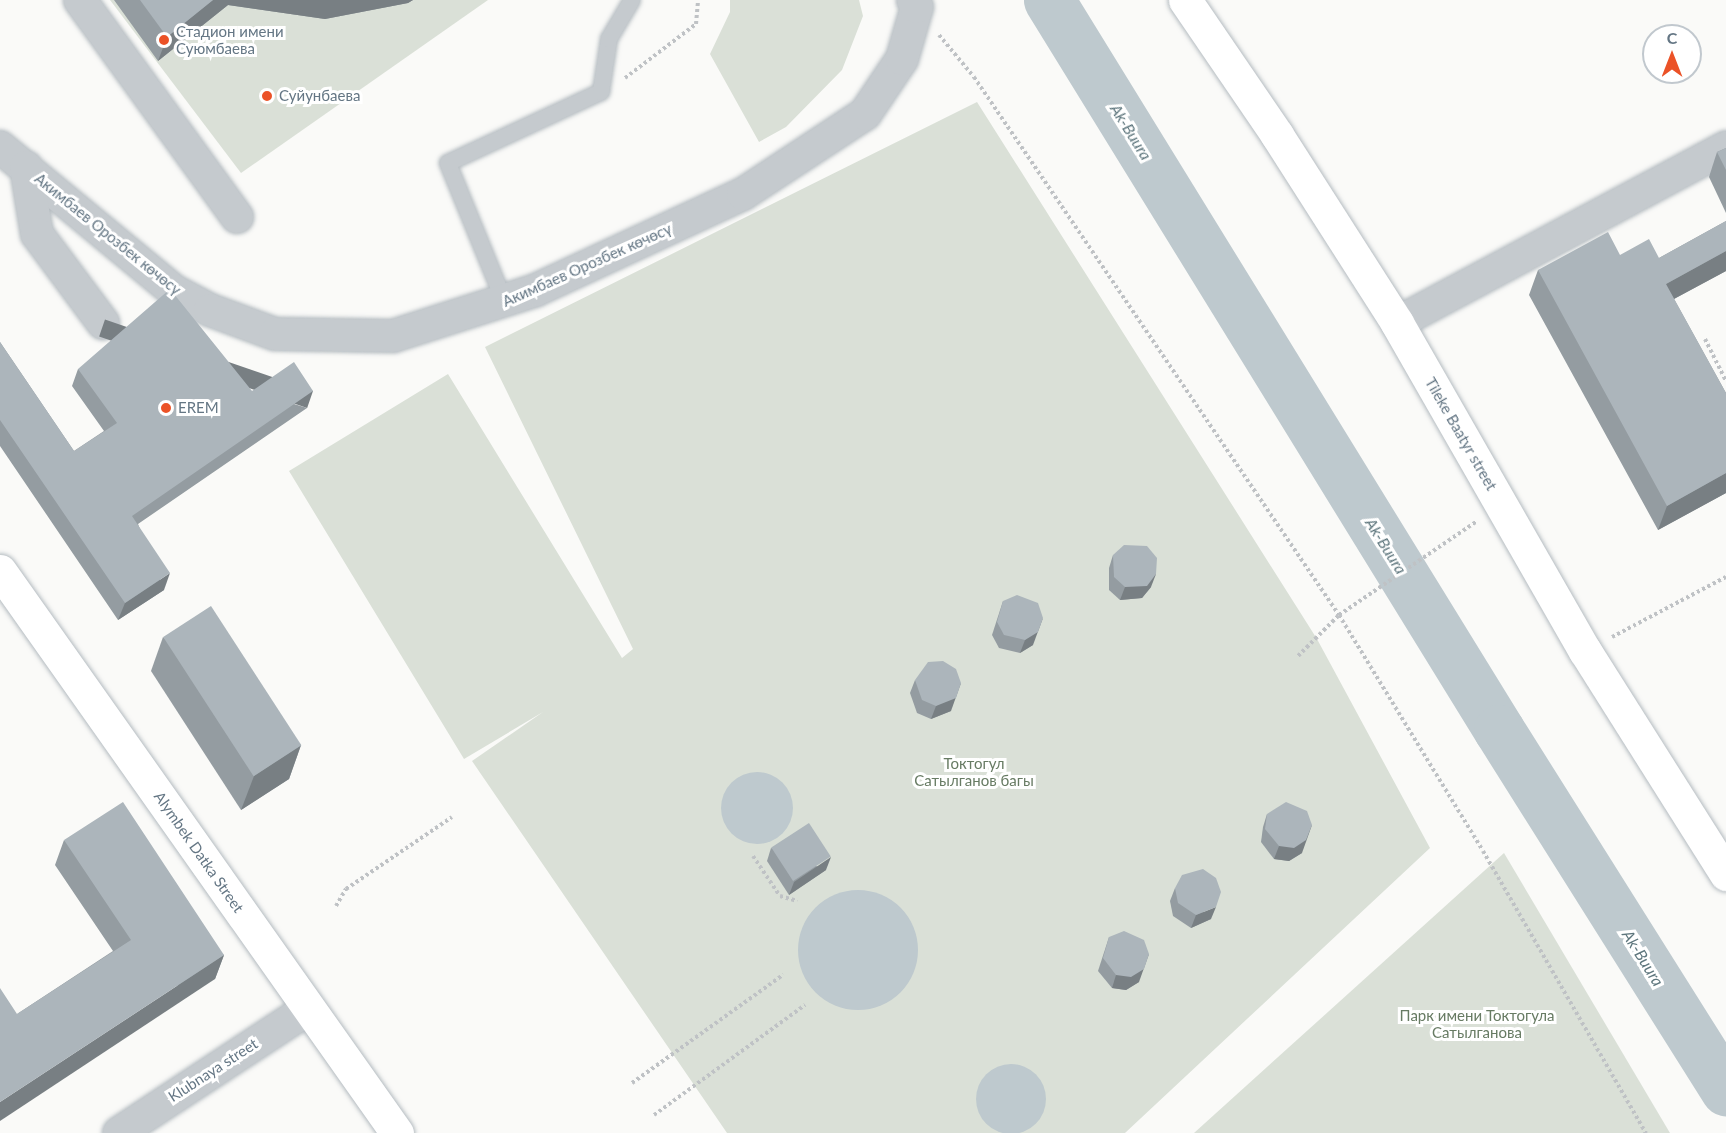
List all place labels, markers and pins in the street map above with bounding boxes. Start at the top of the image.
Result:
place label: Стадион имени Суюмбаева [176,22,284,57]
marker: Стадион имени Суюмбаева [157,33,171,47]
place label: Суйунбаева [279,87,360,105]
marker: Суйунбаева [260,89,274,103]
place label: EREM [178,399,219,417]
marker: EREM [159,401,173,415]

